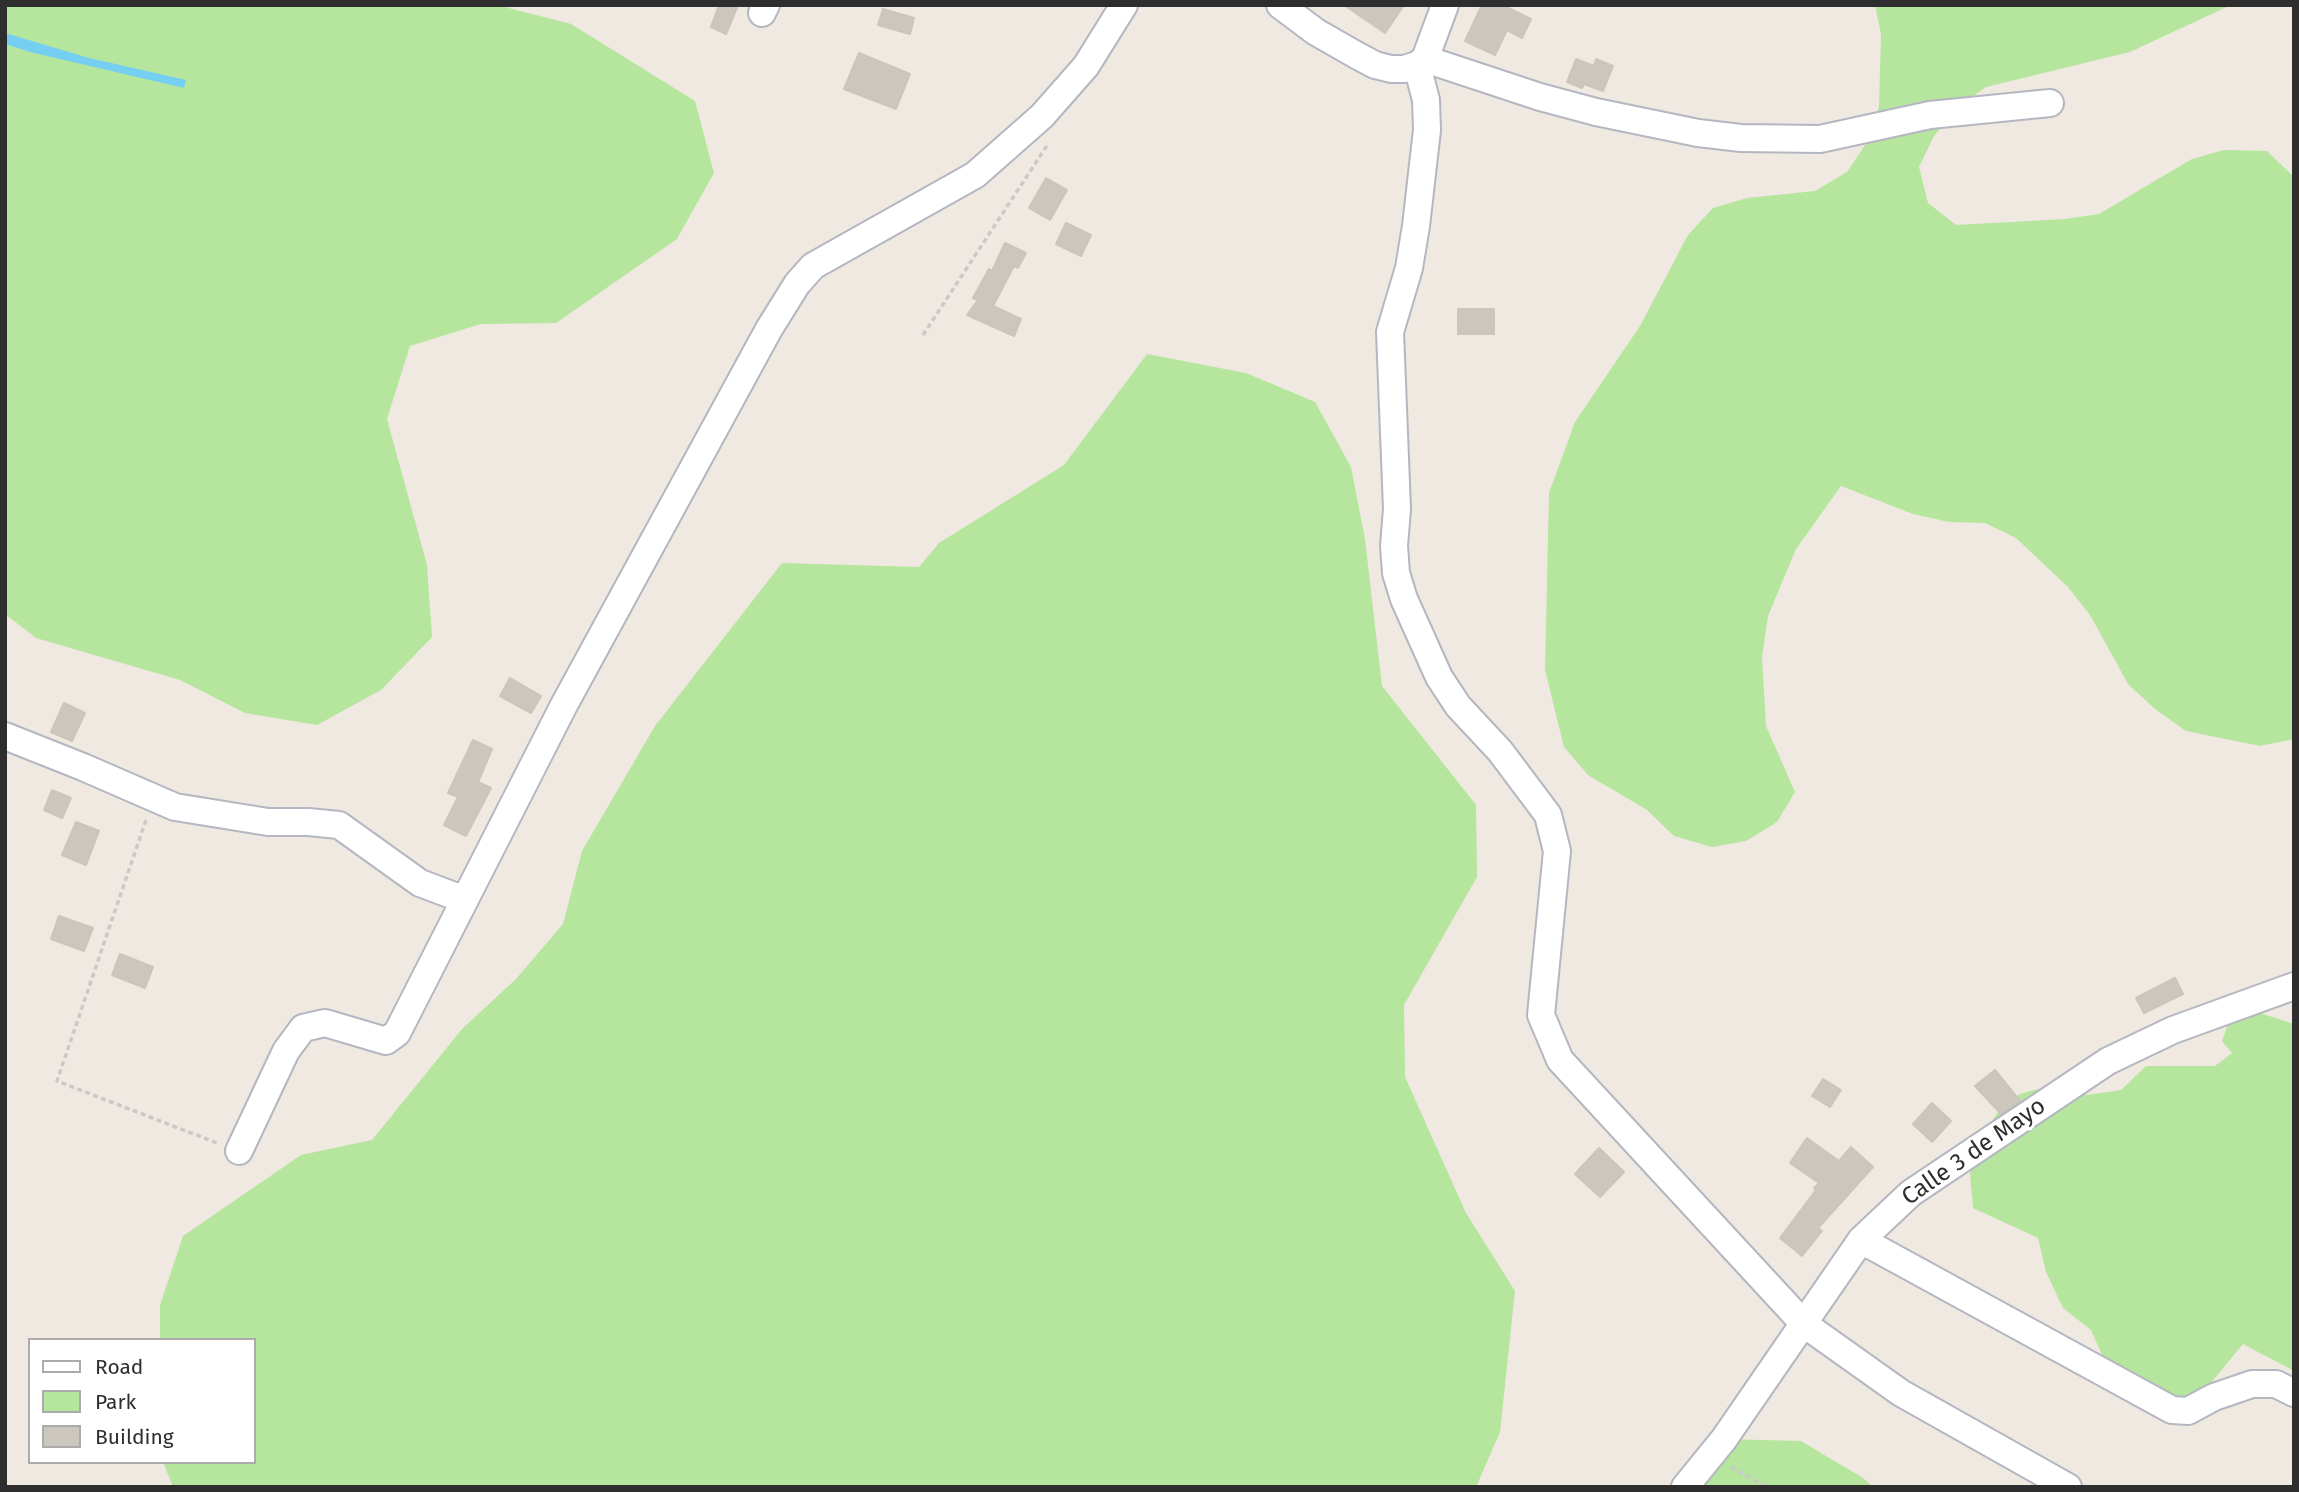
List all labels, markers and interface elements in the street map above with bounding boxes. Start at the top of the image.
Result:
street label: Calle 3 de Mayo [1897,1092,2051,1212]
legend [28,1338,256,1464]
text: Road [95,1354,143,1380]
text: Park [95,1389,136,1415]
text: Building [95,1424,174,1450]

